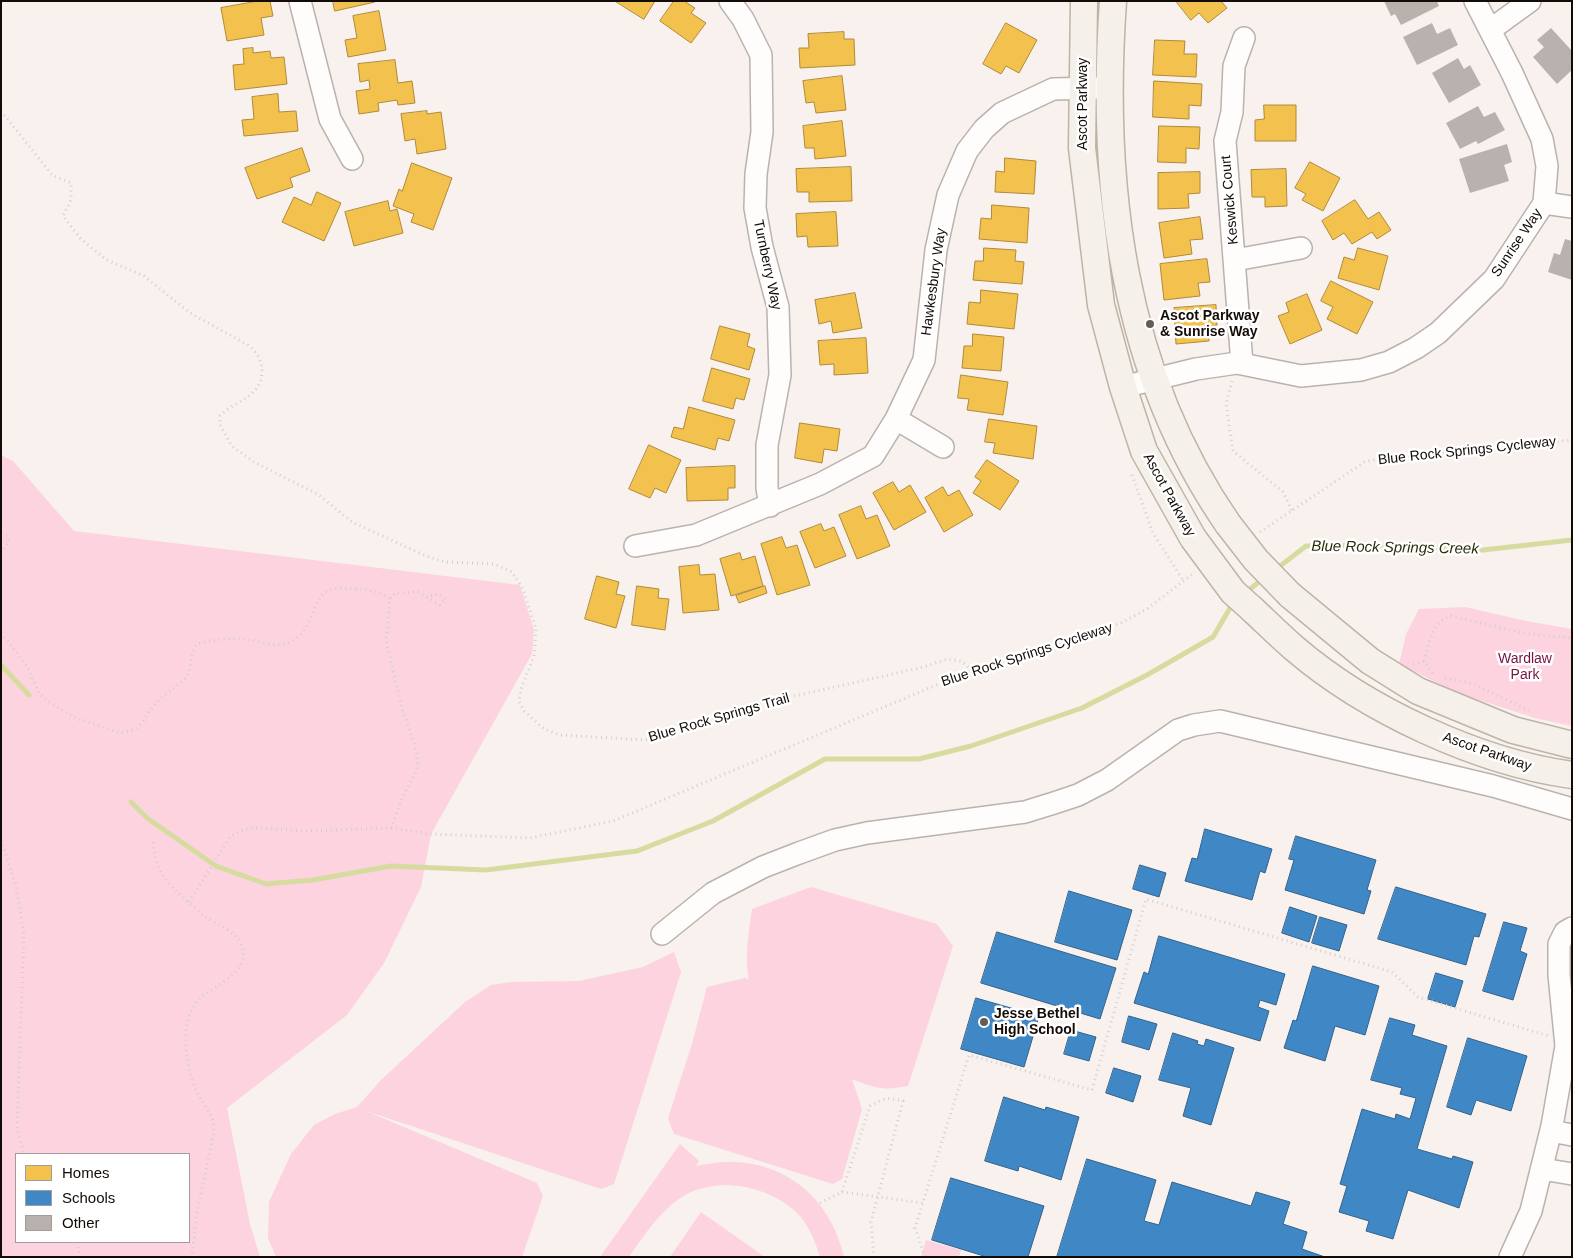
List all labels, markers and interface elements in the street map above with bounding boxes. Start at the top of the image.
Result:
street label: Ascot Parkway [1075,58,1091,150]
street label: Keswick Court [1218,155,1242,245]
street label: Sunrise Way [1488,206,1546,280]
street label: Turnberry Way [749,218,785,312]
street label: Hawkesbury Way [918,227,950,337]
place label: Ascot Parkway & Sunrise Way [1160,308,1260,341]
marker: Ascot Parkway & Sunrise Way [1144,318,1156,330]
street label: Blue Rock Springs Cycleway [1377,433,1557,469]
street label: Ascot Parkway [1139,450,1199,540]
water label: Blue Rock Springs Creek [1311,538,1479,558]
street label: Blue Rock Springs Cycleway [939,619,1115,691]
park label: Wardlaw Park [1498,651,1552,684]
street label: Blue Rock Springs Trail [647,690,791,746]
street label: Ascot Parkway [1440,729,1534,775]
place label: Jesse Bethel High School [994,1006,1080,1038]
marker: Jesse Bethel High School [978,1016,990,1028]
legend [15,1153,190,1243]
text: Homes [62,1164,110,1181]
text: Schools [62,1189,115,1206]
text: Other [62,1214,100,1231]

